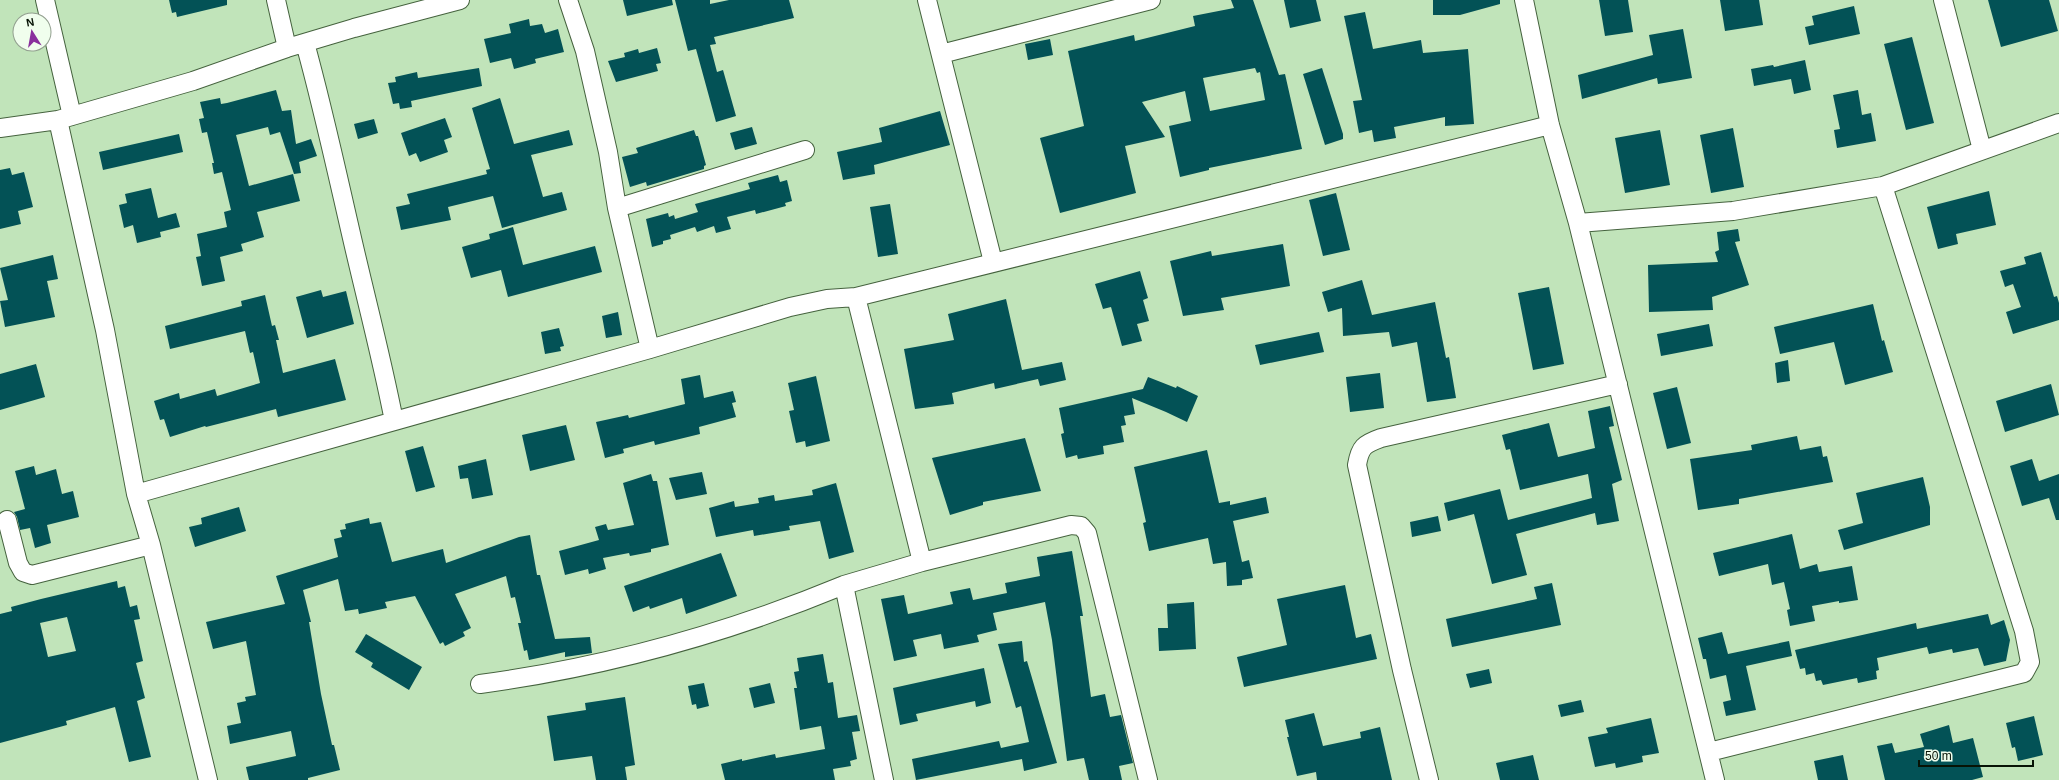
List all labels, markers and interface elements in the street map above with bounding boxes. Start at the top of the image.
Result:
north arrow [12,12,52,52]
text: N [25,16,35,29]
scale bar [1919,742,2033,768]
text: 50 m [1925,749,1952,763]

